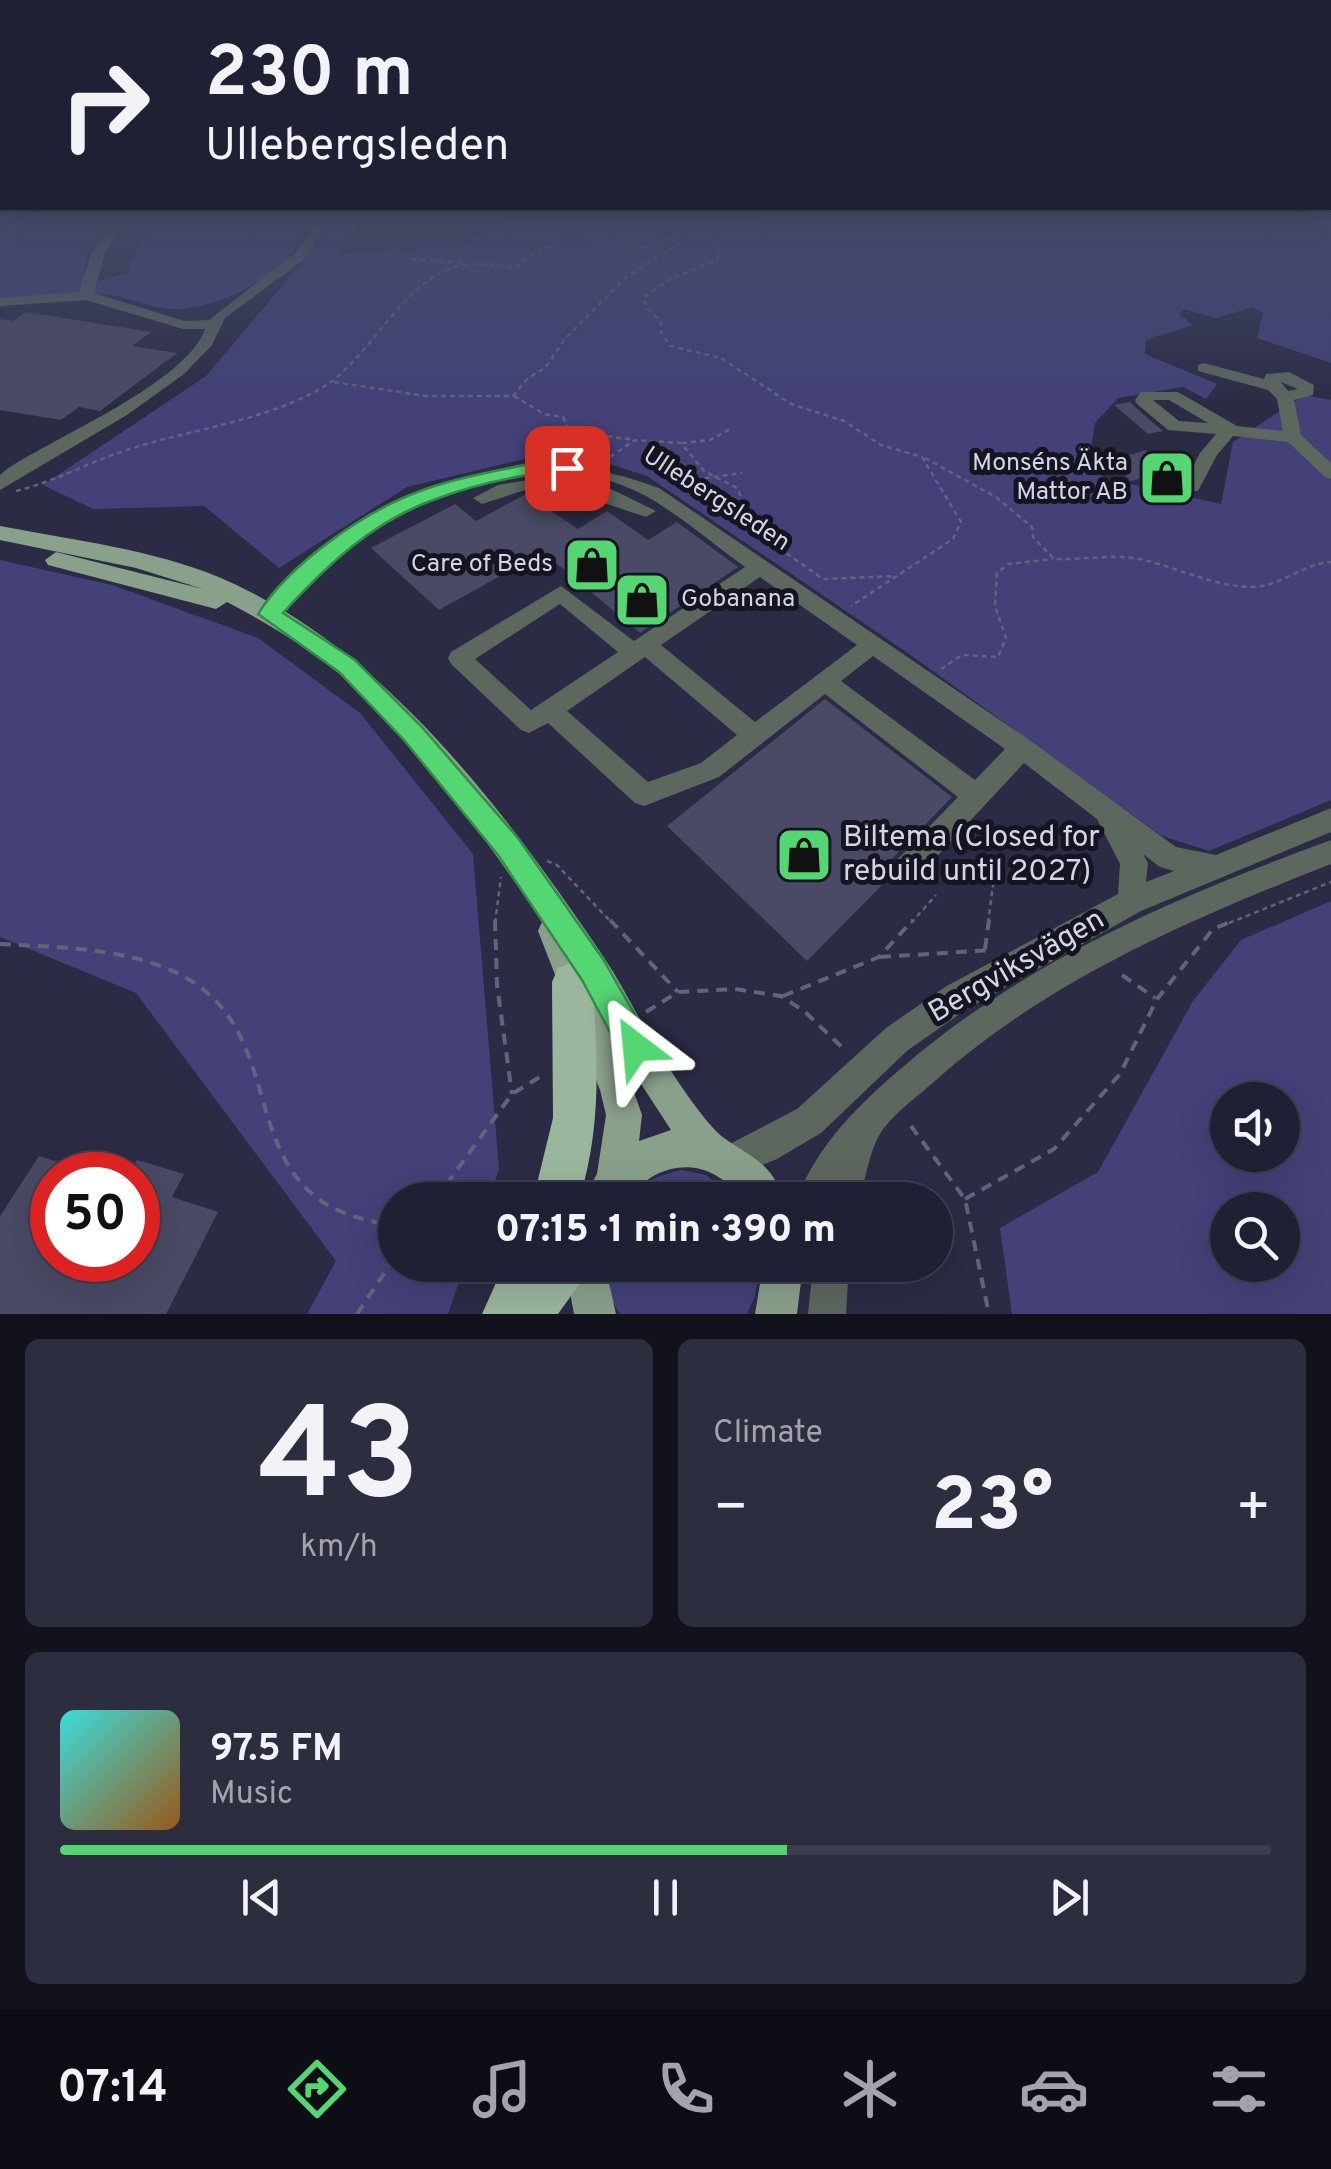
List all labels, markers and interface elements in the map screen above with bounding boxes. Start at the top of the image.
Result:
text: 230 m [205,32,414,121]
icon: right [40,40,170,170]
text: Ullebergsleden [205,119,509,176]
pin [525,426,610,511]
icon: arrive [540,441,595,496]
street label: Ullebergsleden [636,441,796,559]
place label: Monséns Äkta Mattor AB [972,448,1128,509]
shop icon: Monséns Äkta Mattor AB [1137,448,1197,508]
shop icon: Care of Beds [562,535,622,595]
place label: Care of Beds [411,549,553,581]
shop icon: Gobanana [612,570,672,630]
place label: Gobanana [681,584,795,616]
place label: Biltema (Closed for rebuild until 2027) [843,820,1100,891]
shop icon: Biltema (Closed for rebuild until 2027) [774,825,834,885]
street label: Bergviksvägen [922,902,1112,1032]
position arrow [584,995,688,1099]
map controls [1210,1082,1300,1282]
button: sound [1210,1082,1300,1172]
speed limit sign: 50 [30,1152,160,1282]
button: search [1210,1192,1300,1282]
text: 07:15 · 1 min · 390 m [495,1207,836,1256]
text: 43 [258,1380,420,1545]
text: Climate [713,1414,823,1454]
text: 23° [931,1462,1053,1557]
text: − [713,1475,748,1545]
text: + [1236,1475,1271,1545]
text: km/h [300,1528,378,1568]
text: 97.5 FM [210,1726,343,1775]
text: Music [210,1775,293,1815]
icon: previous [234,1870,289,1925]
icon: pause [638,1870,693,1925]
icon: next [1042,1870,1097,1925]
icon: directions [282,2054,352,2124]
icon: music [467,2054,537,2124]
icon: phone [651,2054,721,2124]
icon: climate [835,2054,905,2124]
icon: car [1019,2054,1089,2124]
icon: filters [1204,2054,1274,2124]
text: 07:14 [57,2061,168,2118]

